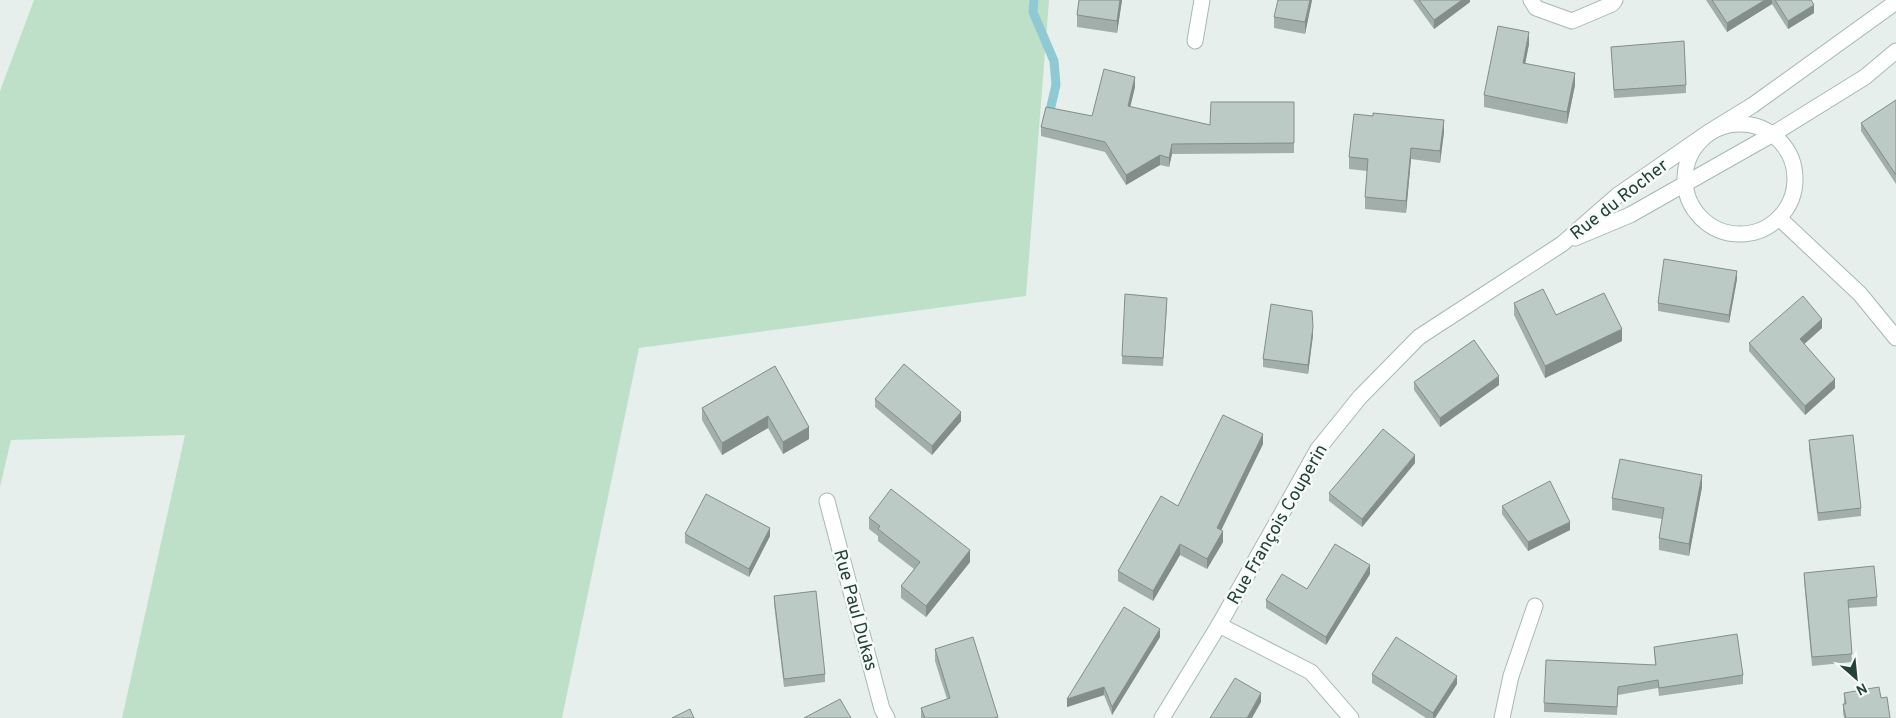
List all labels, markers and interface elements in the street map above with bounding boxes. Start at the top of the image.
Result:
street label: Rue du Rocher [1566,155,1674,246]
street label: Rue François Couperin [1223,440,1334,609]
street label: Rue Paul Dukas [827,547,882,674]
north arrow [1831,653,1881,703]
text: N [1853,678,1870,698]

